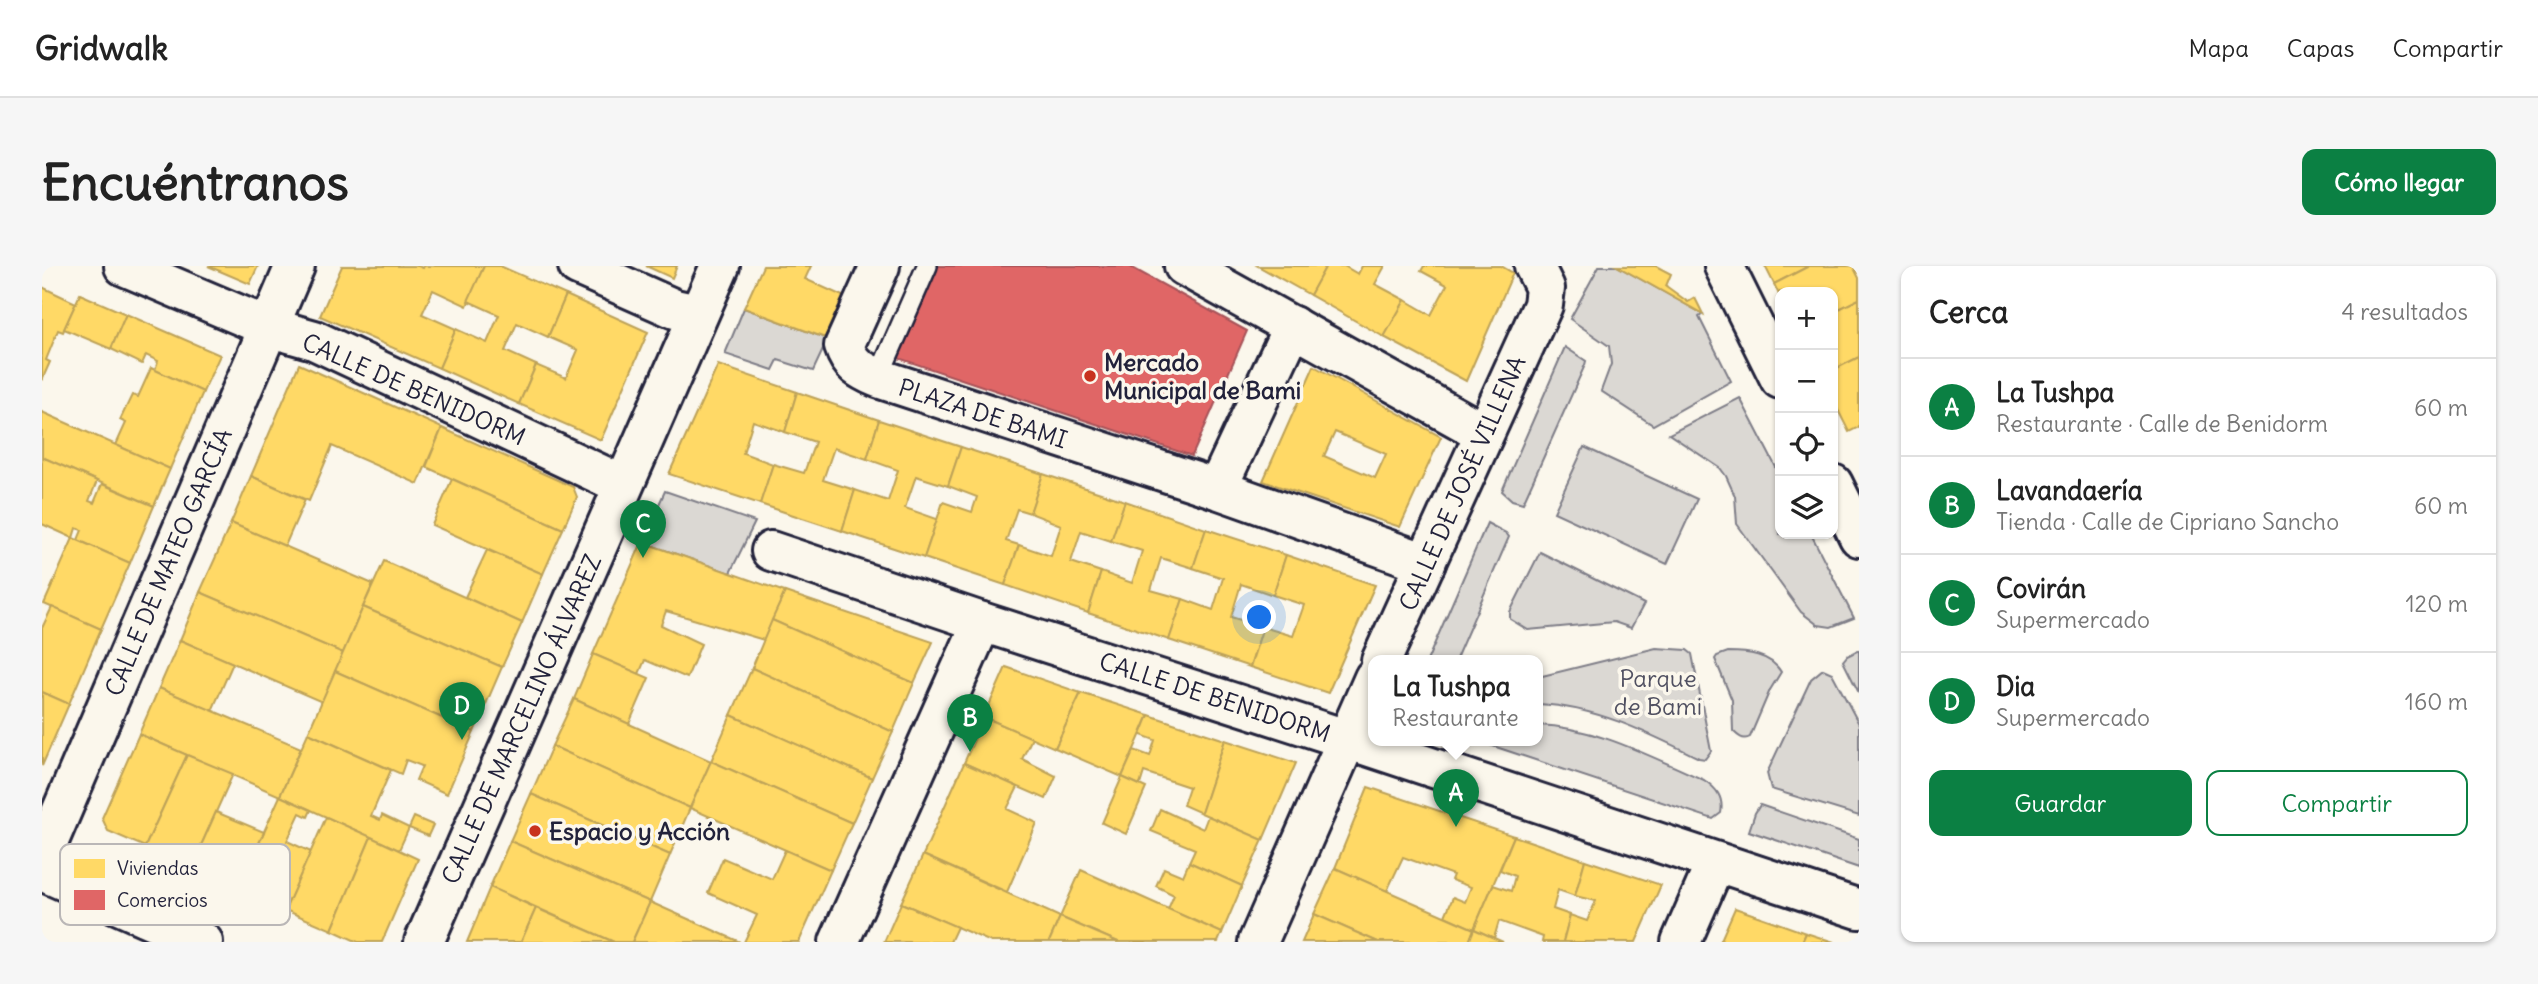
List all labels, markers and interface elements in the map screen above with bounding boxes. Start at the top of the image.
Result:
text: Gridwalk [35,27,168,69]
text: Mapa [2188,33,2249,63]
text: Capas [2287,33,2354,63]
text: Compartir [2392,33,2503,63]
button: Cómo llegar [2302,149,2496,215]
text: Encuéntranos [42,152,349,213]
map controls [1775,287,1838,539]
button: + [1775,287,1838,350]
text: Cerca [1929,293,2008,331]
text: 4 resultados [2341,297,2468,326]
street label: CALLE DE BENIDORM [298,326,530,452]
place label: Mercado Municipal de Bami [1104,347,1301,405]
button: − [1775,350,1838,413]
street label: CALLE DE JOSÉ VILLENA [1392,351,1532,615]
marker: Mercado Municipal de Bami [1082,368,1098,384]
street label: PLAZA DE BAMI [895,372,1071,454]
text: La Tushpa [1996,376,2114,409]
text: A [1945,393,1959,422]
text: 60 m [2414,393,2468,422]
text: Restaurante · Calle de Benidorm [1996,409,2328,438]
button: locate [1775,413,1838,476]
street label: CALLE DE MATEO GARCÍA [98,424,238,700]
text: Lavandaería [1996,474,2142,507]
button: layers [1775,476,1838,539]
text: B [1944,491,1960,520]
text: 60 m [2414,491,2468,520]
pin: C [620,500,666,558]
text: Tienda · Calle de Cipriano Sancho [1996,507,2339,536]
street label: CALLE DE MARCELINO ÁLVAREZ [435,550,607,888]
text: Covirán [1996,572,2086,605]
text: C [1944,589,1960,618]
text: 120 m [2405,589,2468,618]
your location [1242,600,1276,634]
text: Supermercado [1996,605,2150,634]
street label: CALLE DE BENIDORM [1096,645,1334,749]
popup [1368,655,1543,746]
park label: Parque de Bami [1614,663,1702,721]
text: La Tushpa [1392,670,1511,703]
text: Dia [1996,670,2035,703]
pin: D [439,682,485,740]
text: D [1944,687,1960,716]
text: 160 m [2405,687,2468,716]
pin: B [947,694,993,752]
text: Restaurante [1392,703,1519,732]
text: Supermercado [1996,703,2150,732]
pin: A [1433,769,1479,827]
button: Guardar [1929,770,2192,836]
button: Compartir [2206,770,2468,836]
place label: Espacio y Acción [549,816,730,846]
marker: Espacio y Acción [527,823,543,839]
legend [60,844,290,925]
text: Viviendas [117,856,199,880]
text: Comercios [117,888,208,912]

